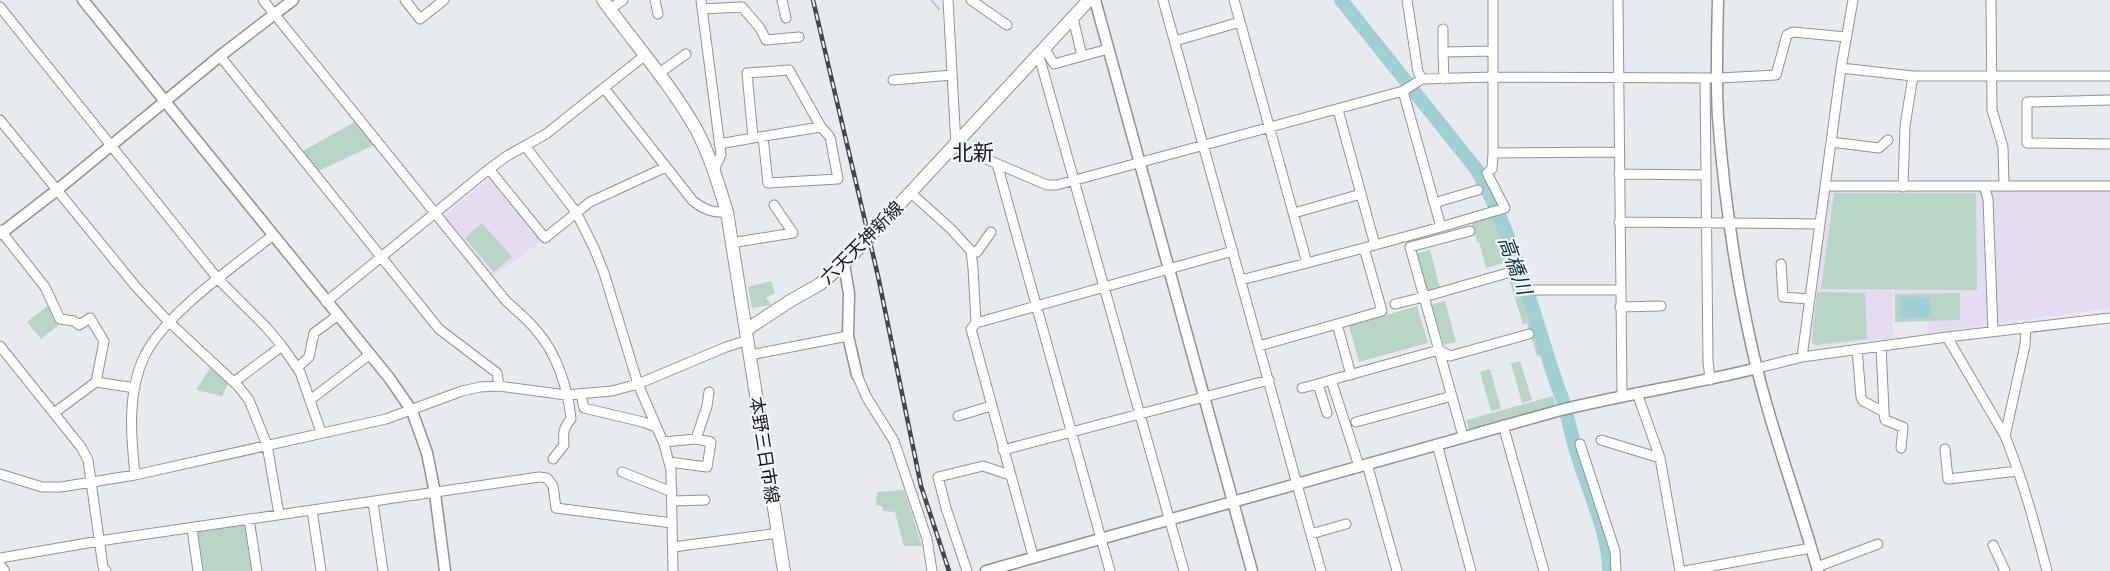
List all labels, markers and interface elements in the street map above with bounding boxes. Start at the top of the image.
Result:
district label: 北新 [952,139,994,165]
street label: 六天天神新線 [815,196,907,288]
water label: 高橋川 [1494,233,1538,299]
street label: 本野三日市線 [746,395,784,505]

